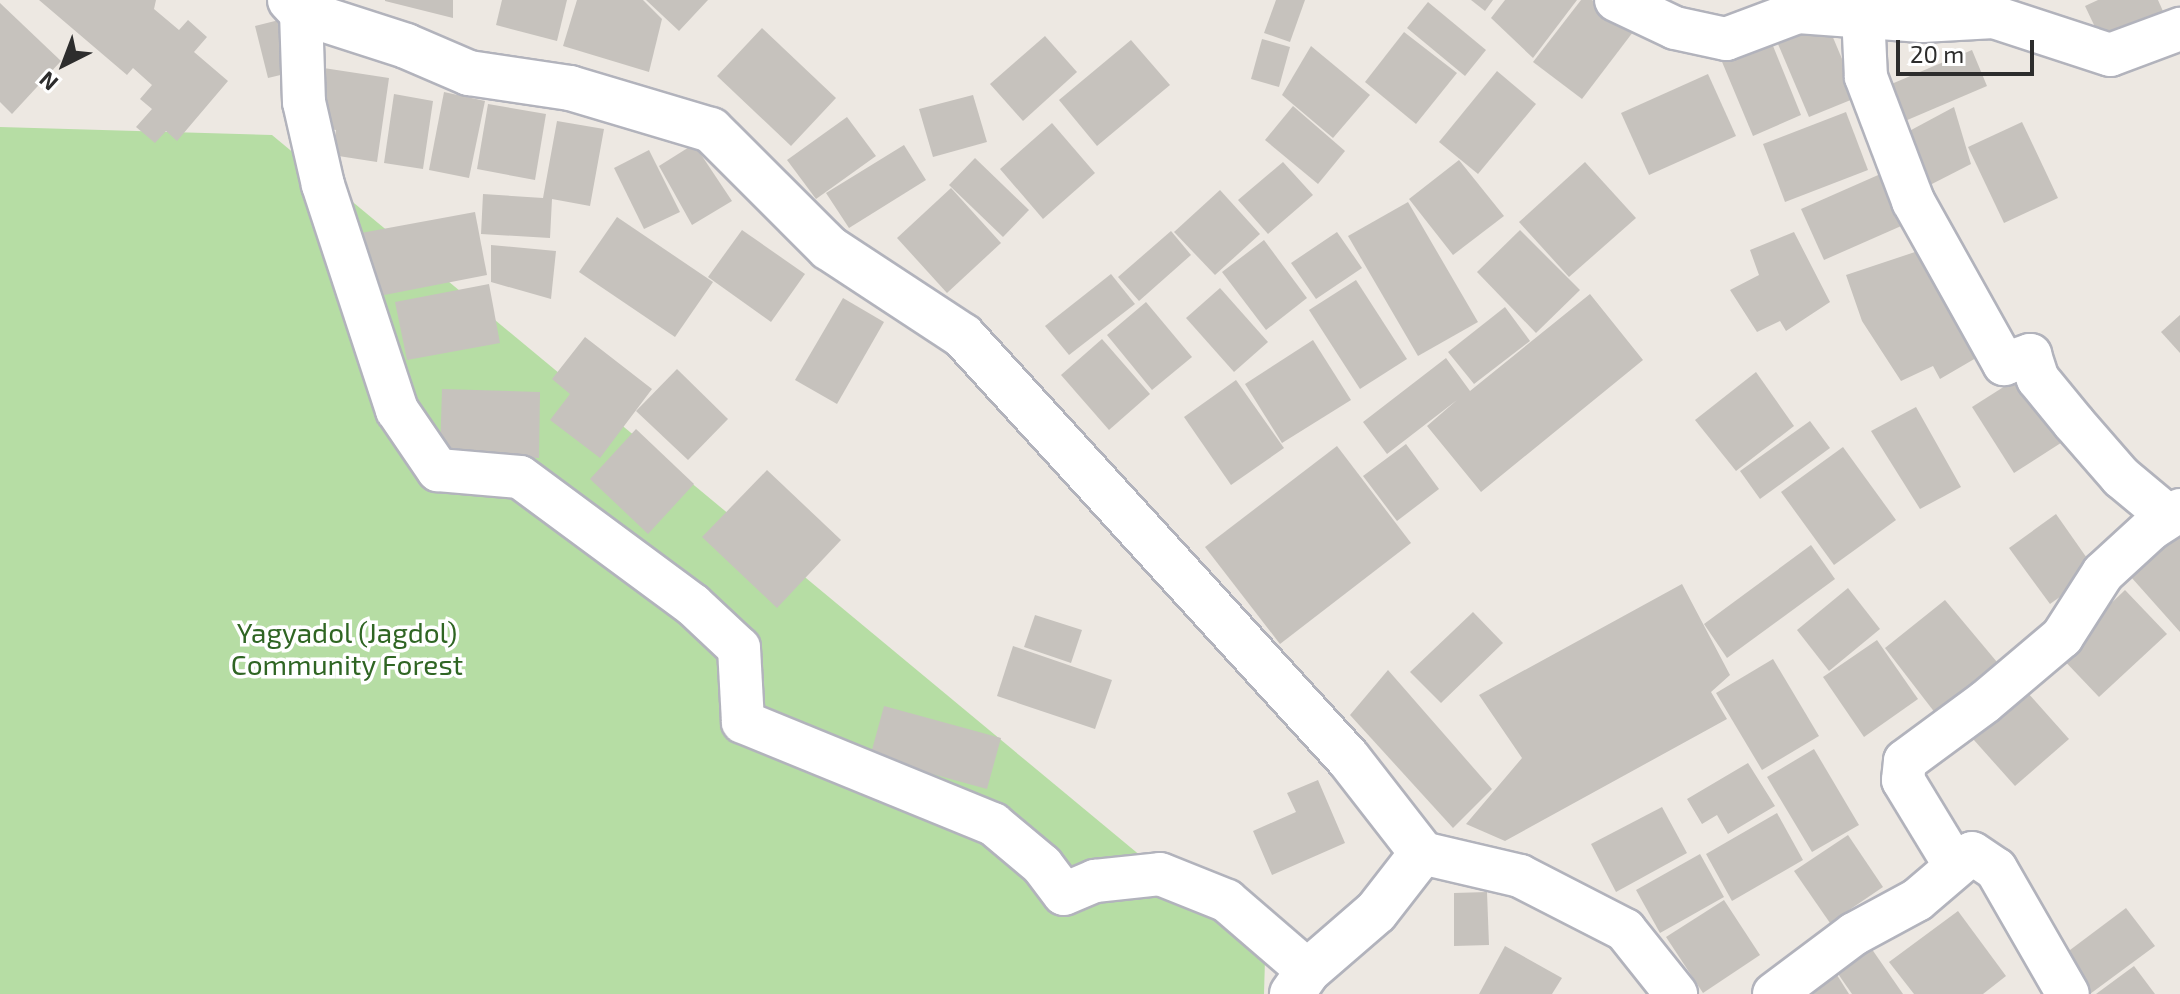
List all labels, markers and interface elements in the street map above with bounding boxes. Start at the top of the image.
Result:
north arrow [24,24,104,104]
scale bar [1900,24,2038,74]
text: 20 m [1910,39,1964,68]
text: N [33,67,63,97]
park label: Yagyadol (Jagdol) Community Forest [230,615,464,681]

